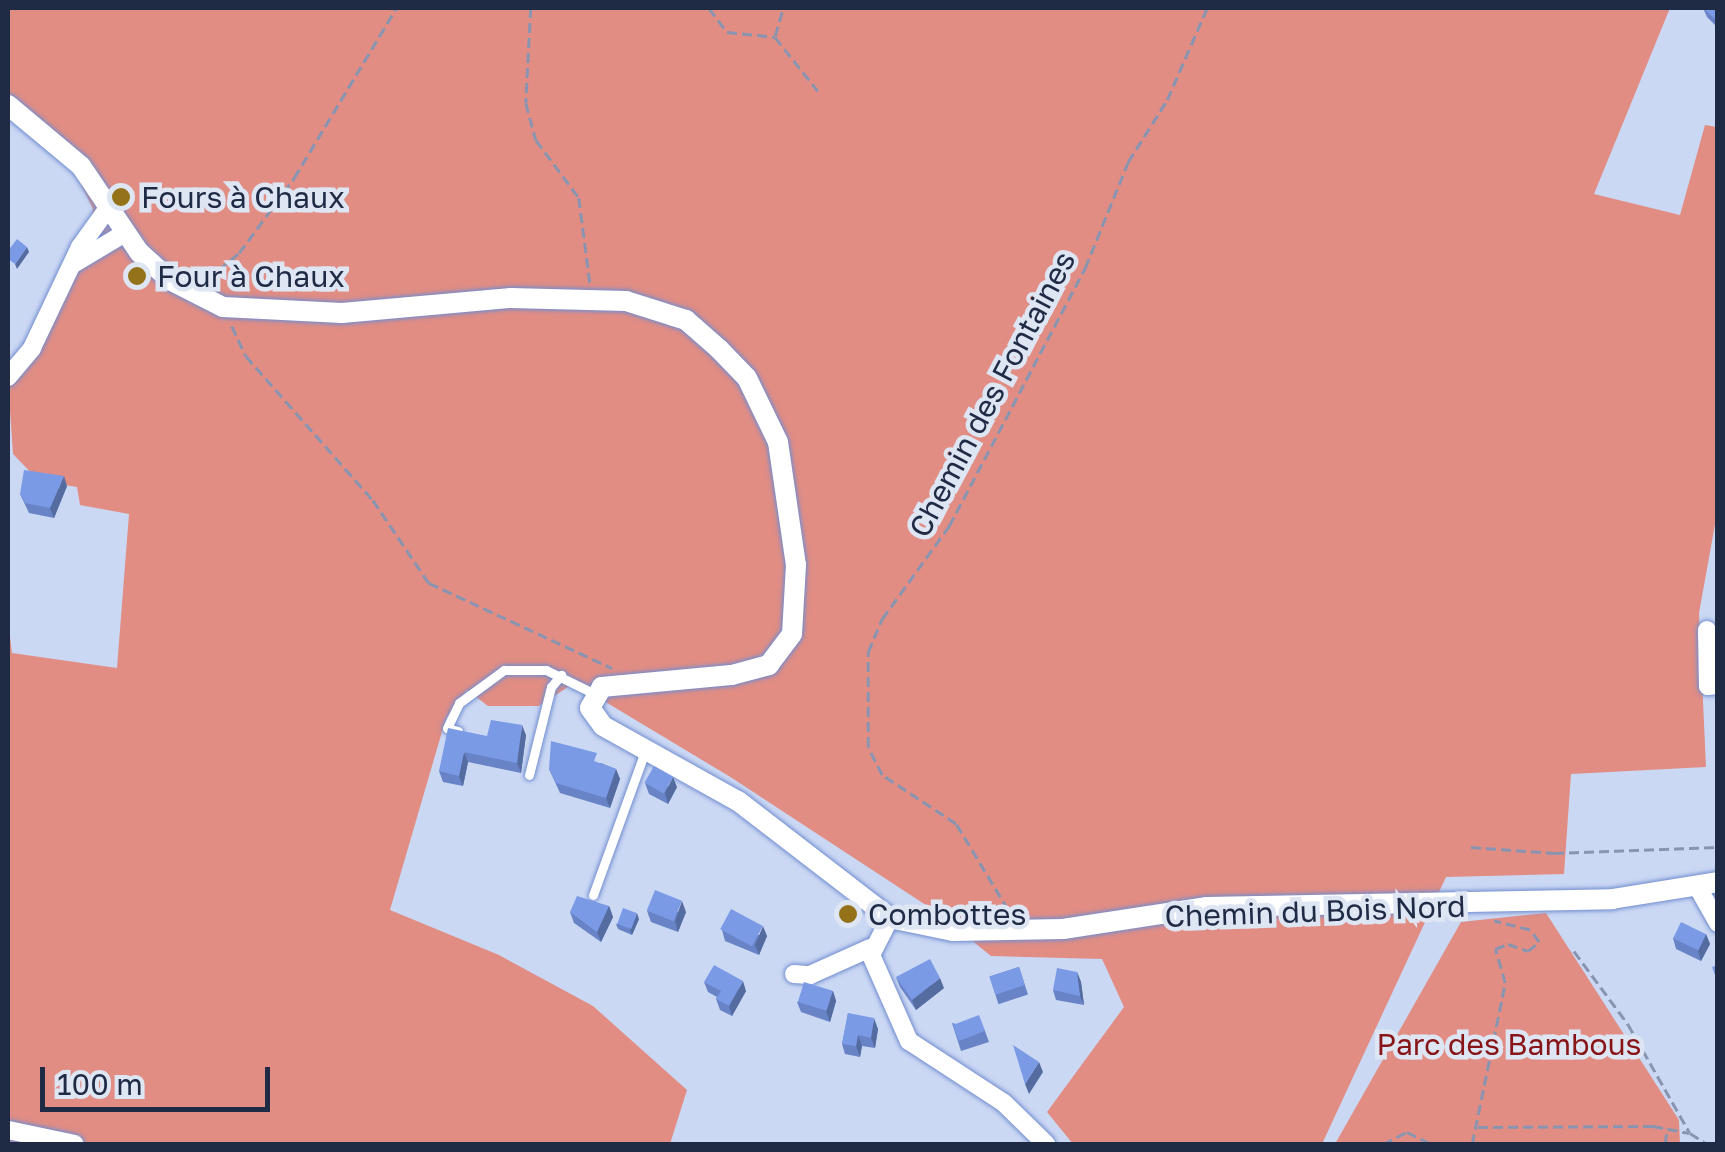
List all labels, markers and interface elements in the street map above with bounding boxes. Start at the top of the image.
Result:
place label: Fours à Chaux [141,179,345,215]
marker: Fours à Chaux [110,186,132,208]
street label: Chemin des Fontaines [901,245,1083,543]
place label: Four à Chaux [157,258,345,294]
marker: Four à Chaux [126,265,148,287]
street label: Chemin du Bois Nord [1164,888,1466,934]
place label: Combottes [868,896,1026,932]
marker: Combottes [837,903,859,925]
park label: Parc des Bambous [1377,1026,1641,1062]
scale bar [45,1047,275,1109]
text: 100 m [57,1066,143,1102]

